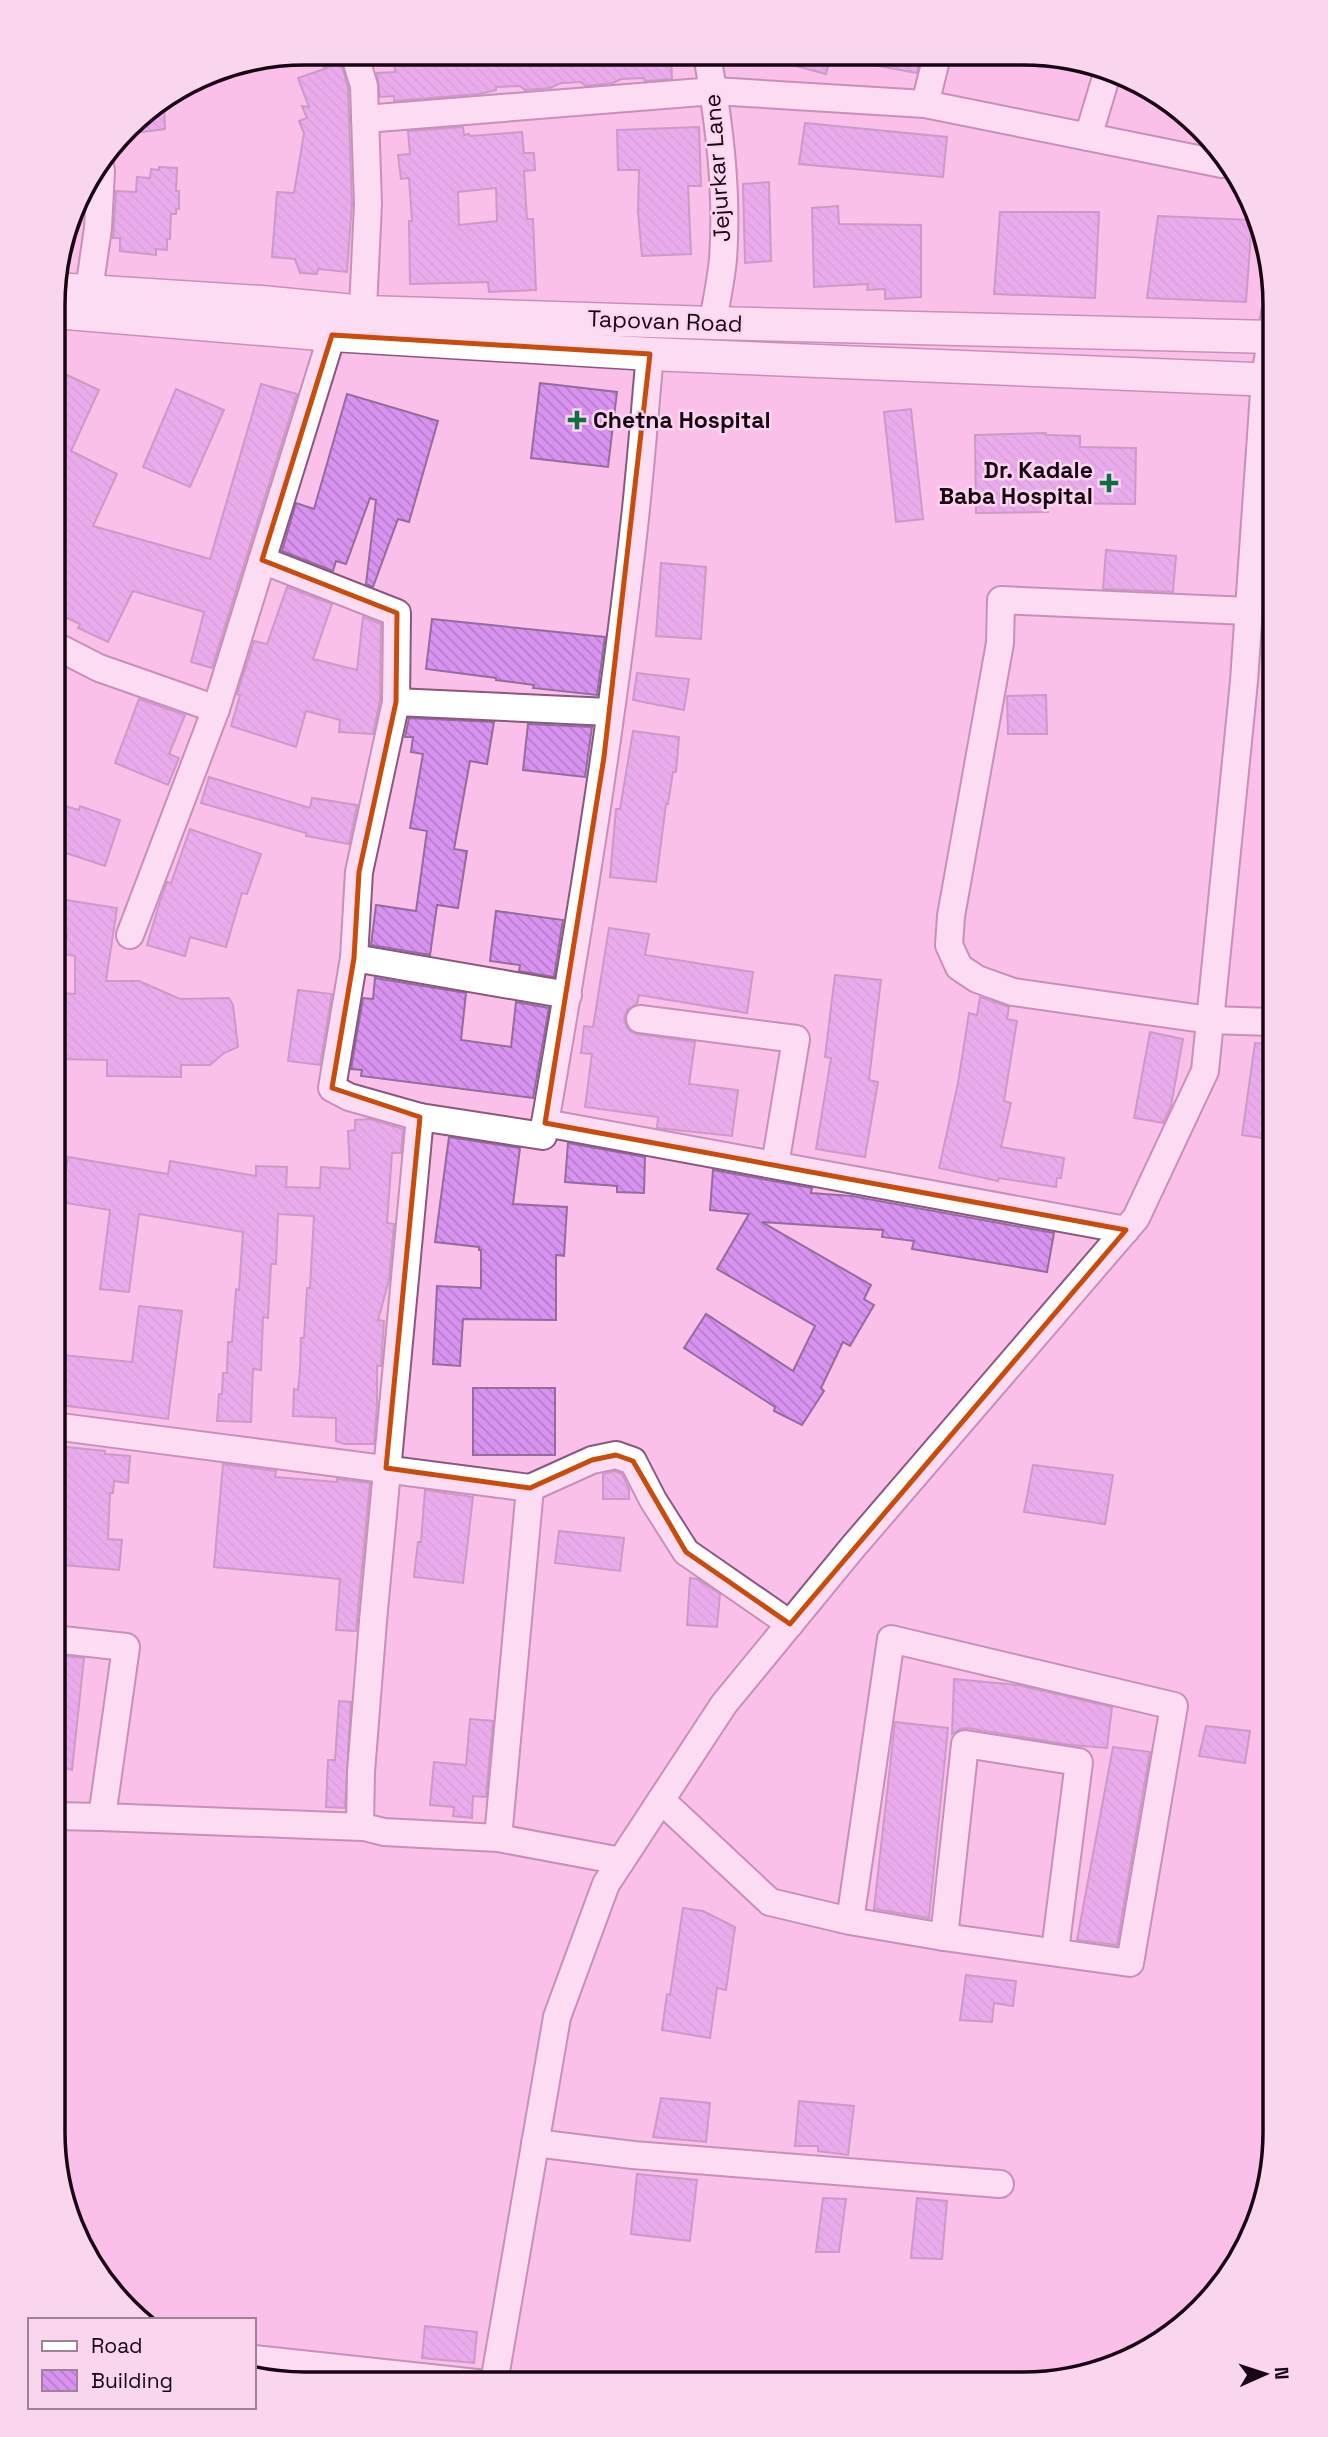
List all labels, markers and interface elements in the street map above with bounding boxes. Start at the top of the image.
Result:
street label: Jejurkar Lane [697,93,737,243]
street label: Tapovan Road [587,303,743,339]
place label: Chetna Hospital [593,405,771,435]
marker: Chetna Hospital [567,410,587,430]
place label: Dr. Kadale Baba Hospital [939,455,1093,511]
marker: Dr. Kadale Baba Hospital [1099,473,1119,493]
legend [28,2318,256,2409]
text: Road [91,2332,143,2359]
north arrow [1230,2339,1300,2409]
text: N [1269,2366,1294,2380]
text: Building [91,2367,173,2394]

